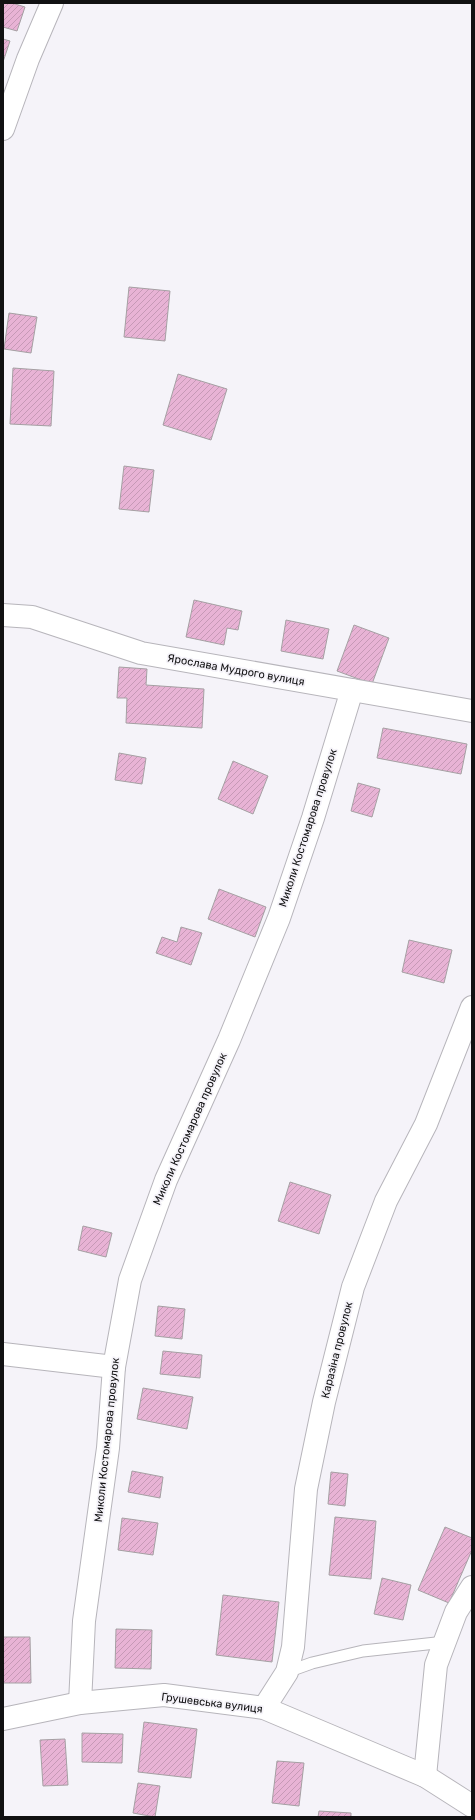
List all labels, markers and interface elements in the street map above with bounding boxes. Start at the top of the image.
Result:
street label: Ярослава Мудрого вулиця [166,652,306,688]
street label: Миколи Костомарова провулок [276,747,340,909]
street label: Миколи Костомарова провулок [150,1051,230,1207]
street label: Каразіна провулок [319,1300,355,1400]
street label: Миколи Костомарова провулок [92,1357,122,1523]
street label: Грушевська вулиця [161,1690,263,1716]

